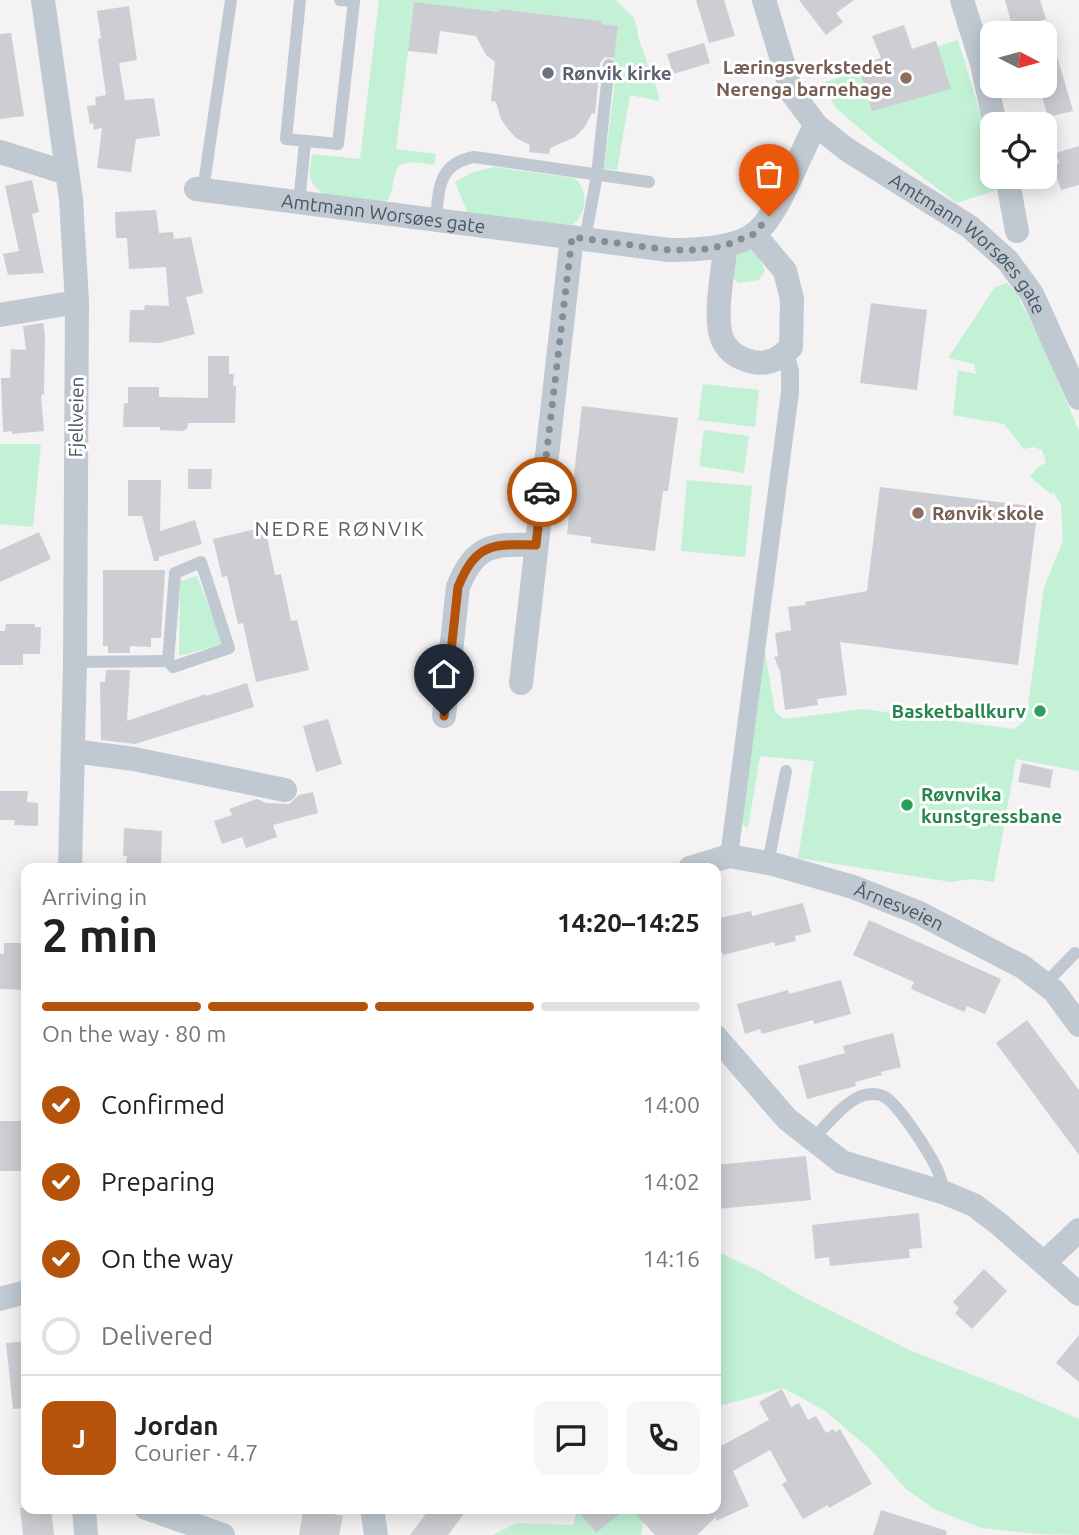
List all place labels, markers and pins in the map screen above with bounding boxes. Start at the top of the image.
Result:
place label: Læringsverkstedet Nerenga barnehage [716,56,892,100]
place label: Rønvik kirke [562,62,672,84]
marker: Rønvik kirke [540,65,556,81]
marker: Læringsverkstedet Nerenga barnehage [898,70,914,86]
pin [739,144,799,216]
place label: Rønvik skole [932,502,1044,524]
marker: Rønvik skole [910,505,926,521]
pin [414,644,474,716]
place label: Basketballkurv [892,700,1026,722]
marker: Basketballkurv [1032,703,1048,719]
place label: Røvnvika kunstgressbane [921,783,1062,827]
marker: Røvnvika kunstgressbane [899,797,915,813]

